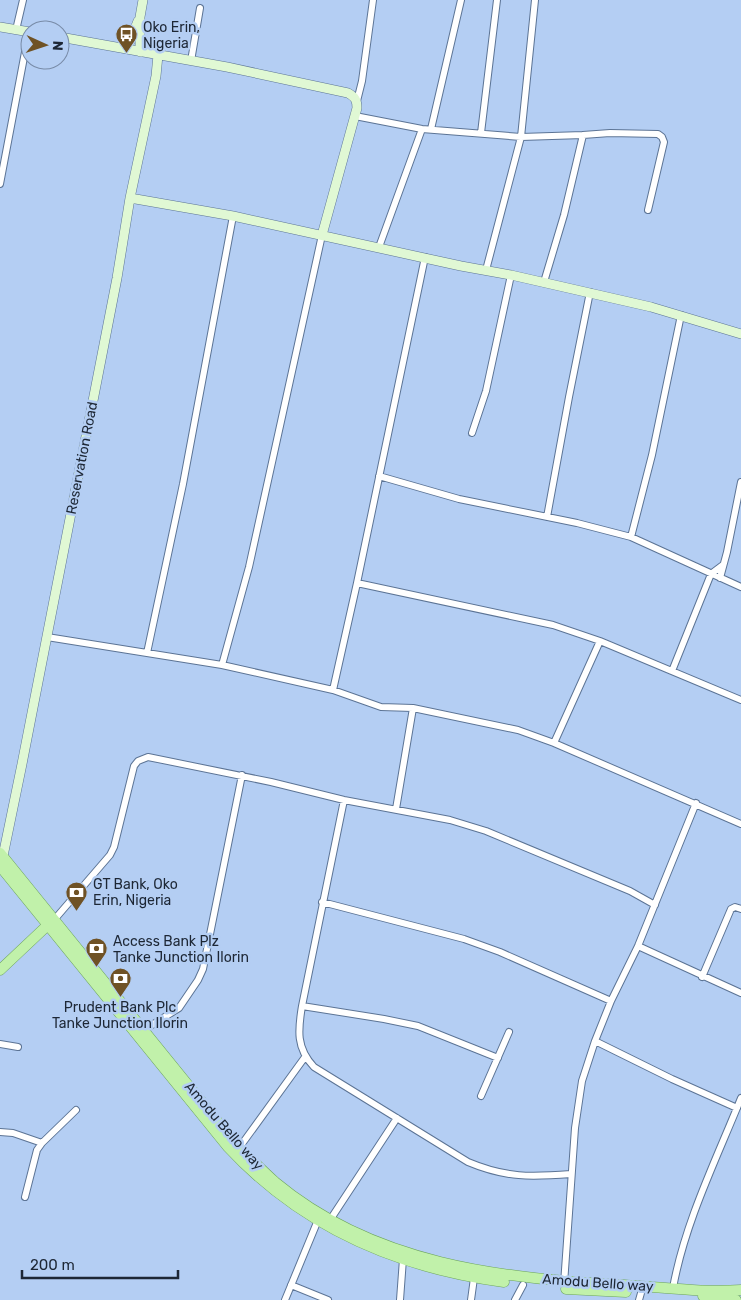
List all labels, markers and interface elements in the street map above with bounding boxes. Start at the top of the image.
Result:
place label: Oko Erin, Nigeria [143,19,200,52]
north arrow [20,20,70,70]
bus stop icon: Oko Erin, Nigeria [115,23,139,54]
text: N [49,40,66,51]
street label: Reservation Road [63,400,101,516]
place label: GT Bank, Oko Erin, Nigeria [93,876,178,909]
bank icon: GT Bank, Oko Erin, Nigeria [65,880,89,911]
place label: Access Bank Plz Tanke Junction Ilorin [113,933,249,966]
bank icon: Access Bank Plz Tanke Junction Ilorin [85,937,109,968]
bank icon: Prudent Bank Plc Tanke Junction Ilorin [108,967,132,998]
place label: Prudent Bank Plc Tanke Junction Ilorin [52,999,188,1032]
street label: Amodu Bello way [181,1078,267,1174]
scale bar [22,1248,179,1280]
text: 200 m [30,1256,75,1274]
street label: Amodu Bello way [542,1271,654,1295]

